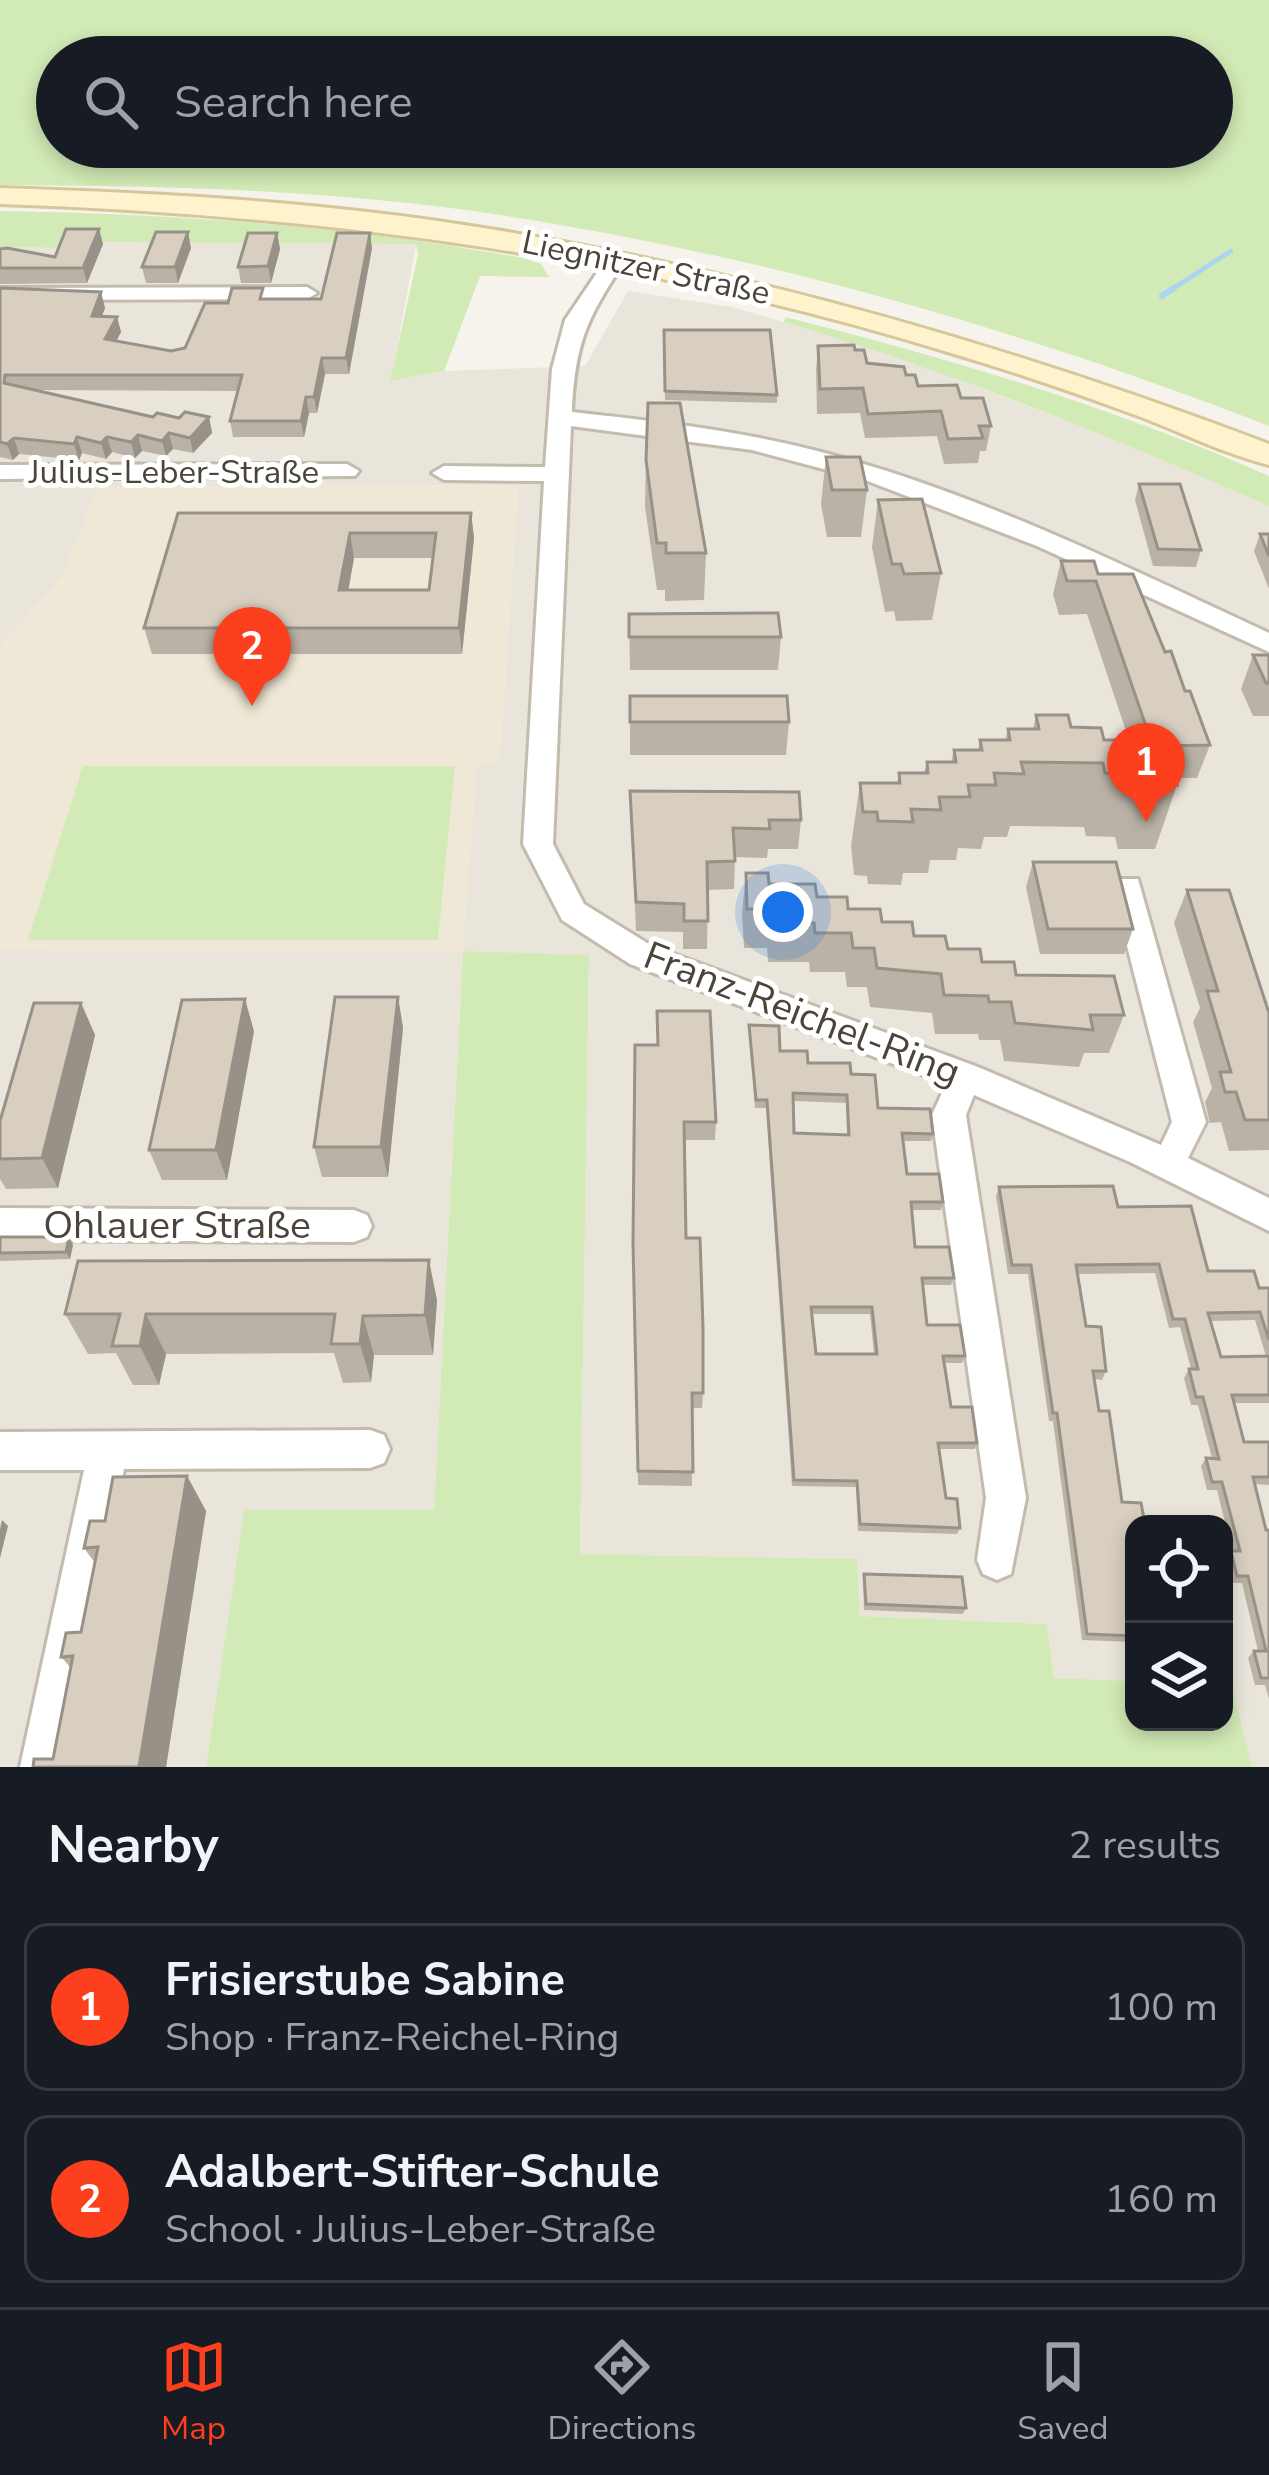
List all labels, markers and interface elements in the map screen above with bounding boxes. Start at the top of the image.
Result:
search box [36,36,1233,168]
icon: search [78,69,144,135]
text: Search here [174,72,413,133]
street label: Liegnitzer Straße [518,220,774,316]
street label: Julius-Leber-Straße [28,450,319,495]
pin: 2 [213,607,291,706]
pin: 1 [1107,723,1185,822]
your location [753,882,813,942]
street label: Franz-Reichel-Ring [636,929,968,1099]
street label: Ohlauer Straße [43,1199,311,1252]
map controls [1125,1515,1233,1731]
button: locate [1125,1515,1233,1623]
button: layers [1125,1623,1233,1731]
text: Nearby [48,1810,219,1880]
text: 2 results [1069,1819,1221,1872]
text: Frisierstube Sabine [165,1950,565,2011]
text: 1 [78,1981,102,2034]
text: 100 m [1104,1981,1218,2034]
text: Shop · Franz-Reichel-Ring [165,2011,619,2064]
text: Adalbert-Stifter-Schule [165,2142,660,2203]
text: 2 [78,2173,102,2226]
text: 160 m [1104,2173,1218,2226]
text: School · Julius-Leber-Straße [165,2203,656,2256]
tab: Map [161,2334,227,2451]
tab: Directions [548,2334,696,2451]
tab: Saved [1017,2334,1108,2451]

